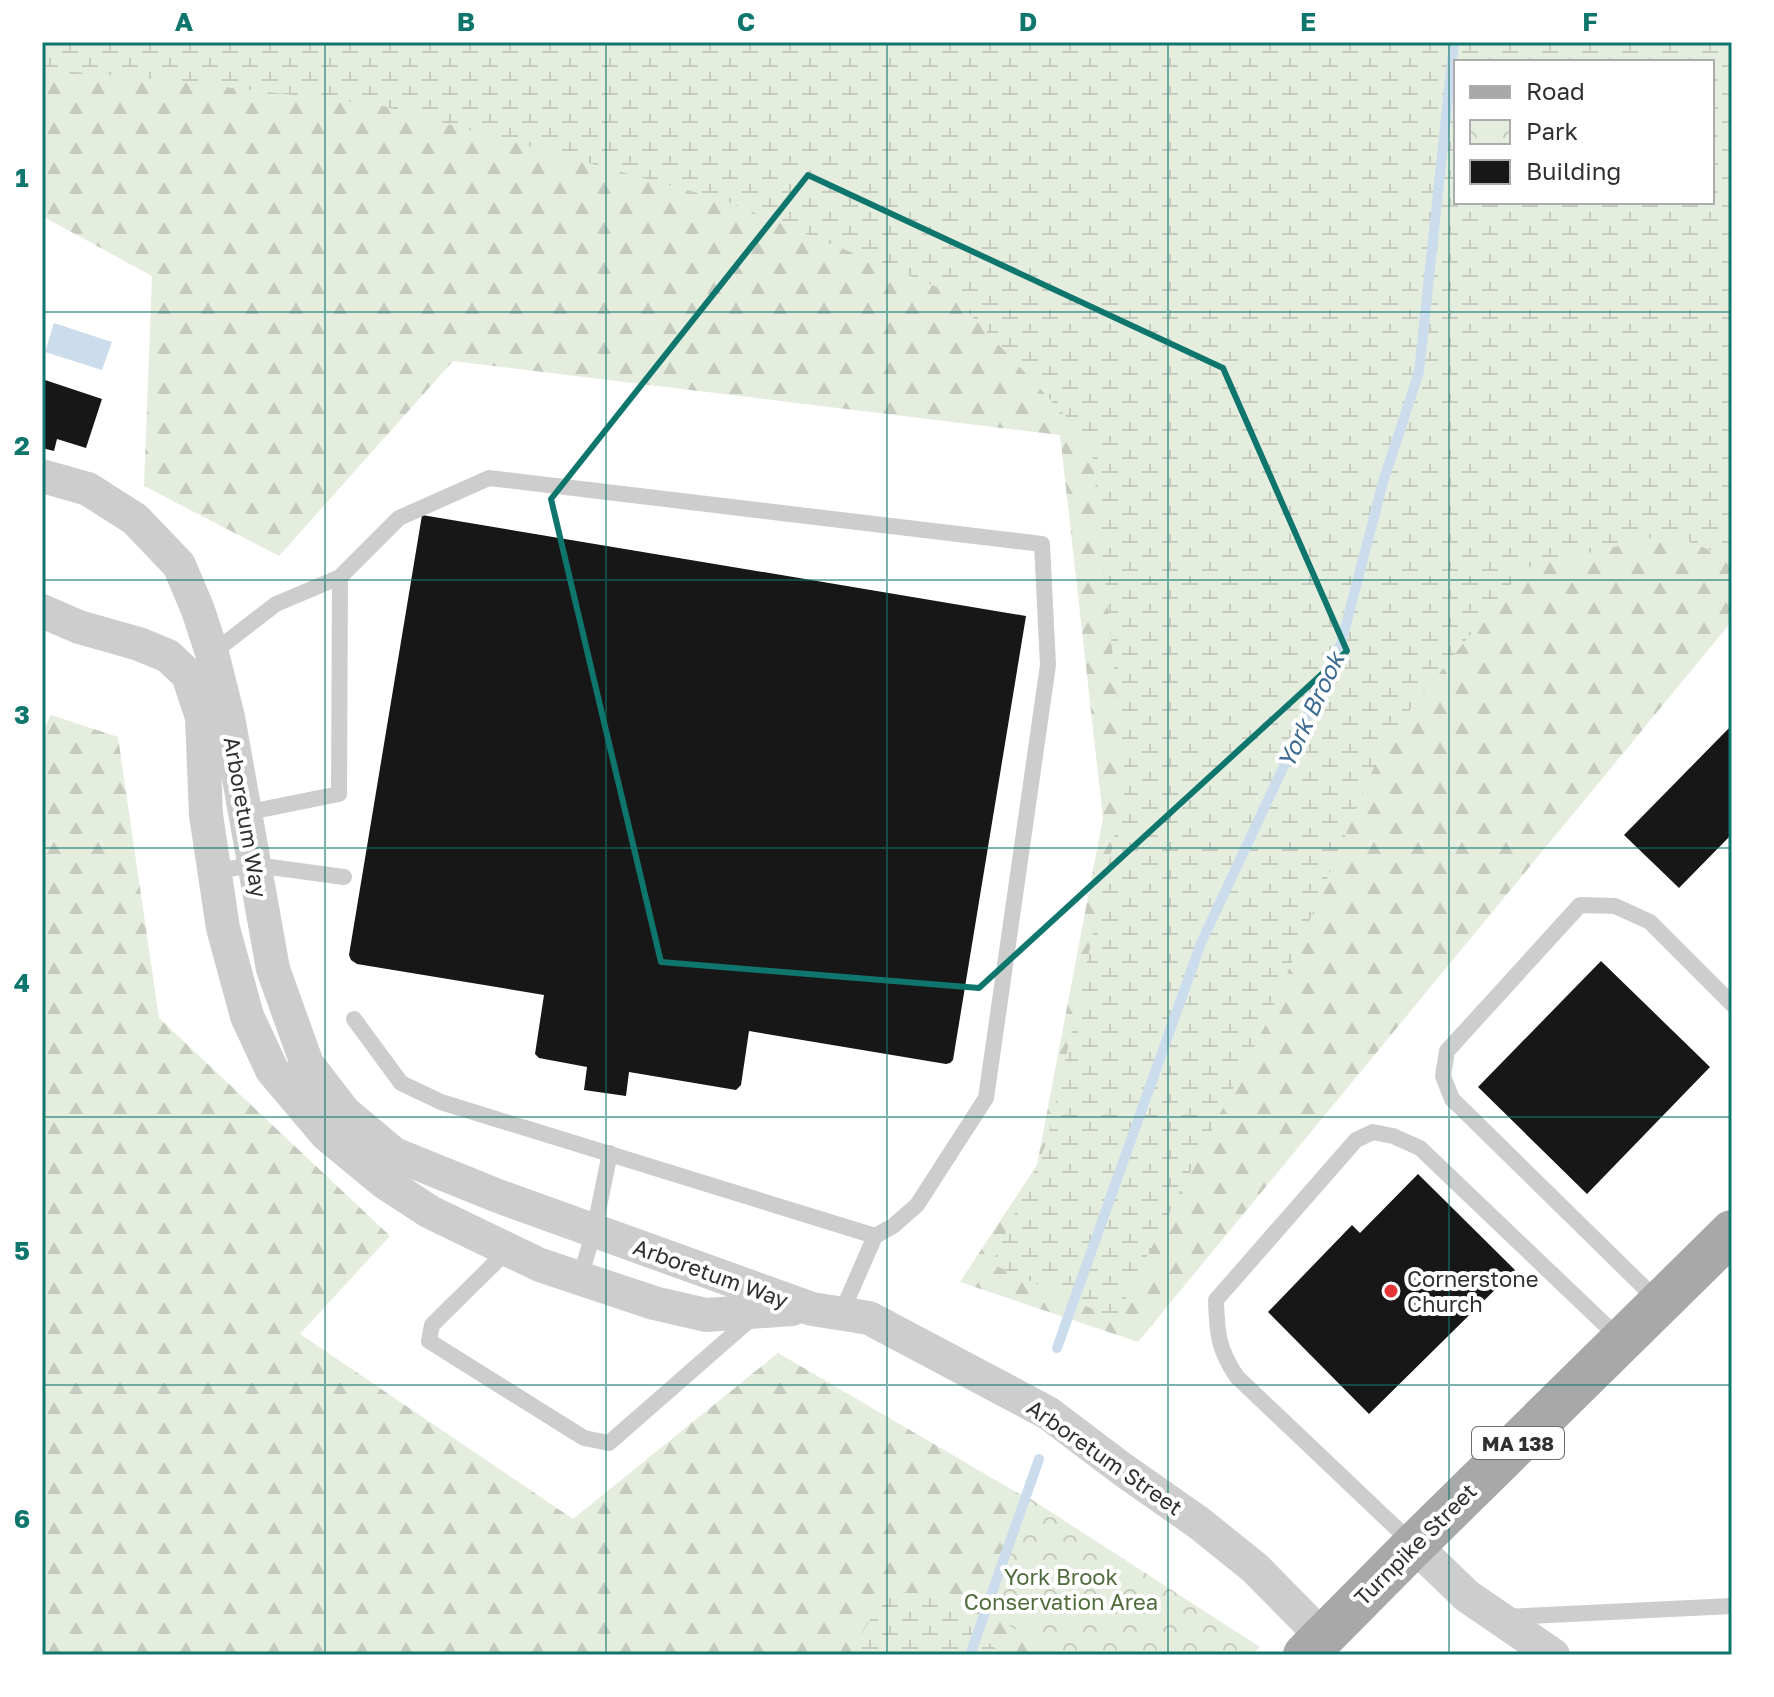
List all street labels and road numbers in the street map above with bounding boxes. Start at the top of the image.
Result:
street label: Arboretum Way [219,734,273,900]
street label: Arboretum Way [630,1232,792,1314]
street label: Arboretum Street [1022,1393,1188,1521]
road number: MA 138 [1472,1427,1564,1459]
street label: Turnpike Street [1348,1477,1482,1611]

